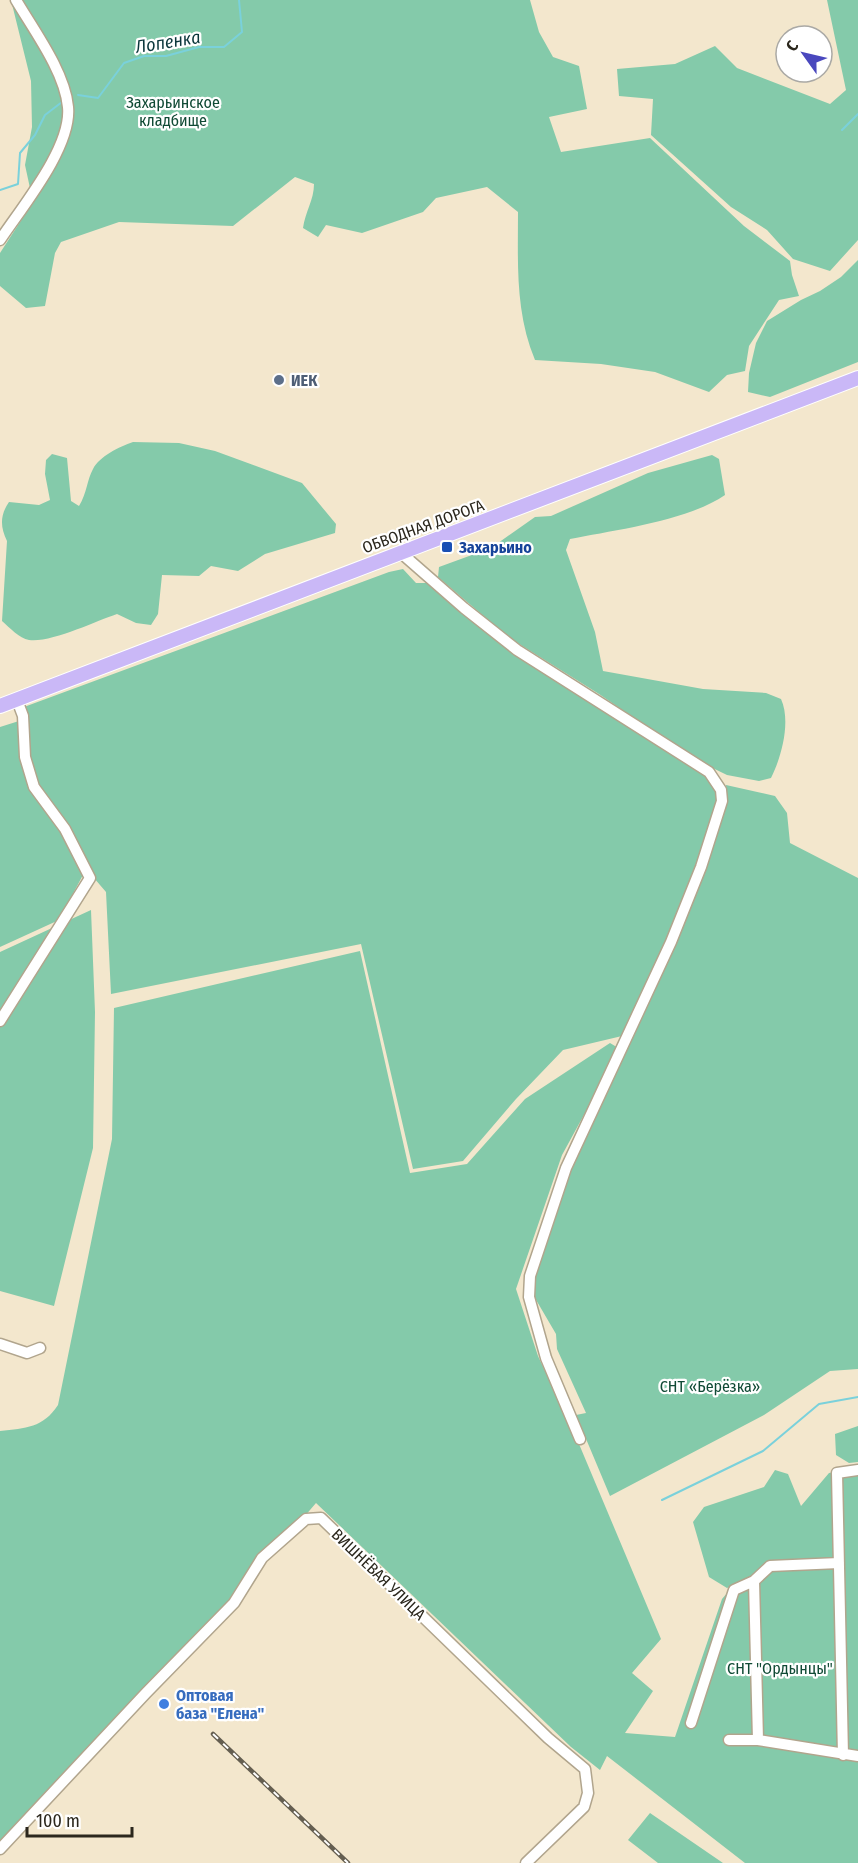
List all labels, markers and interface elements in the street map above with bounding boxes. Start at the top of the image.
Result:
north arrow [774,24,834,84]
water label: Лопенка [133,26,202,58]
text: С [782,37,803,55]
park label: Захарьинское кладбище [126,93,220,130]
place label: ИЕК [291,371,318,390]
marker: ИЕК [272,373,286,387]
street label: ОБВОДНАЯ ДОРОГА [360,495,487,557]
place label: Захарьино [458,538,532,557]
marker: Захарьино [440,540,454,554]
park label: СНТ «Берёзка» [660,1377,760,1396]
street label: ВИШНЁВАЯ УЛИЦА [328,1525,430,1624]
park label: СНТ "Ордынцы" [727,1659,833,1678]
place label: Оптовая база "Елена" [176,1686,265,1723]
marker: Оптовая база "Елена" [157,1697,171,1711]
scale bar [27,1800,132,1838]
text: 100 m [36,1810,80,1832]

